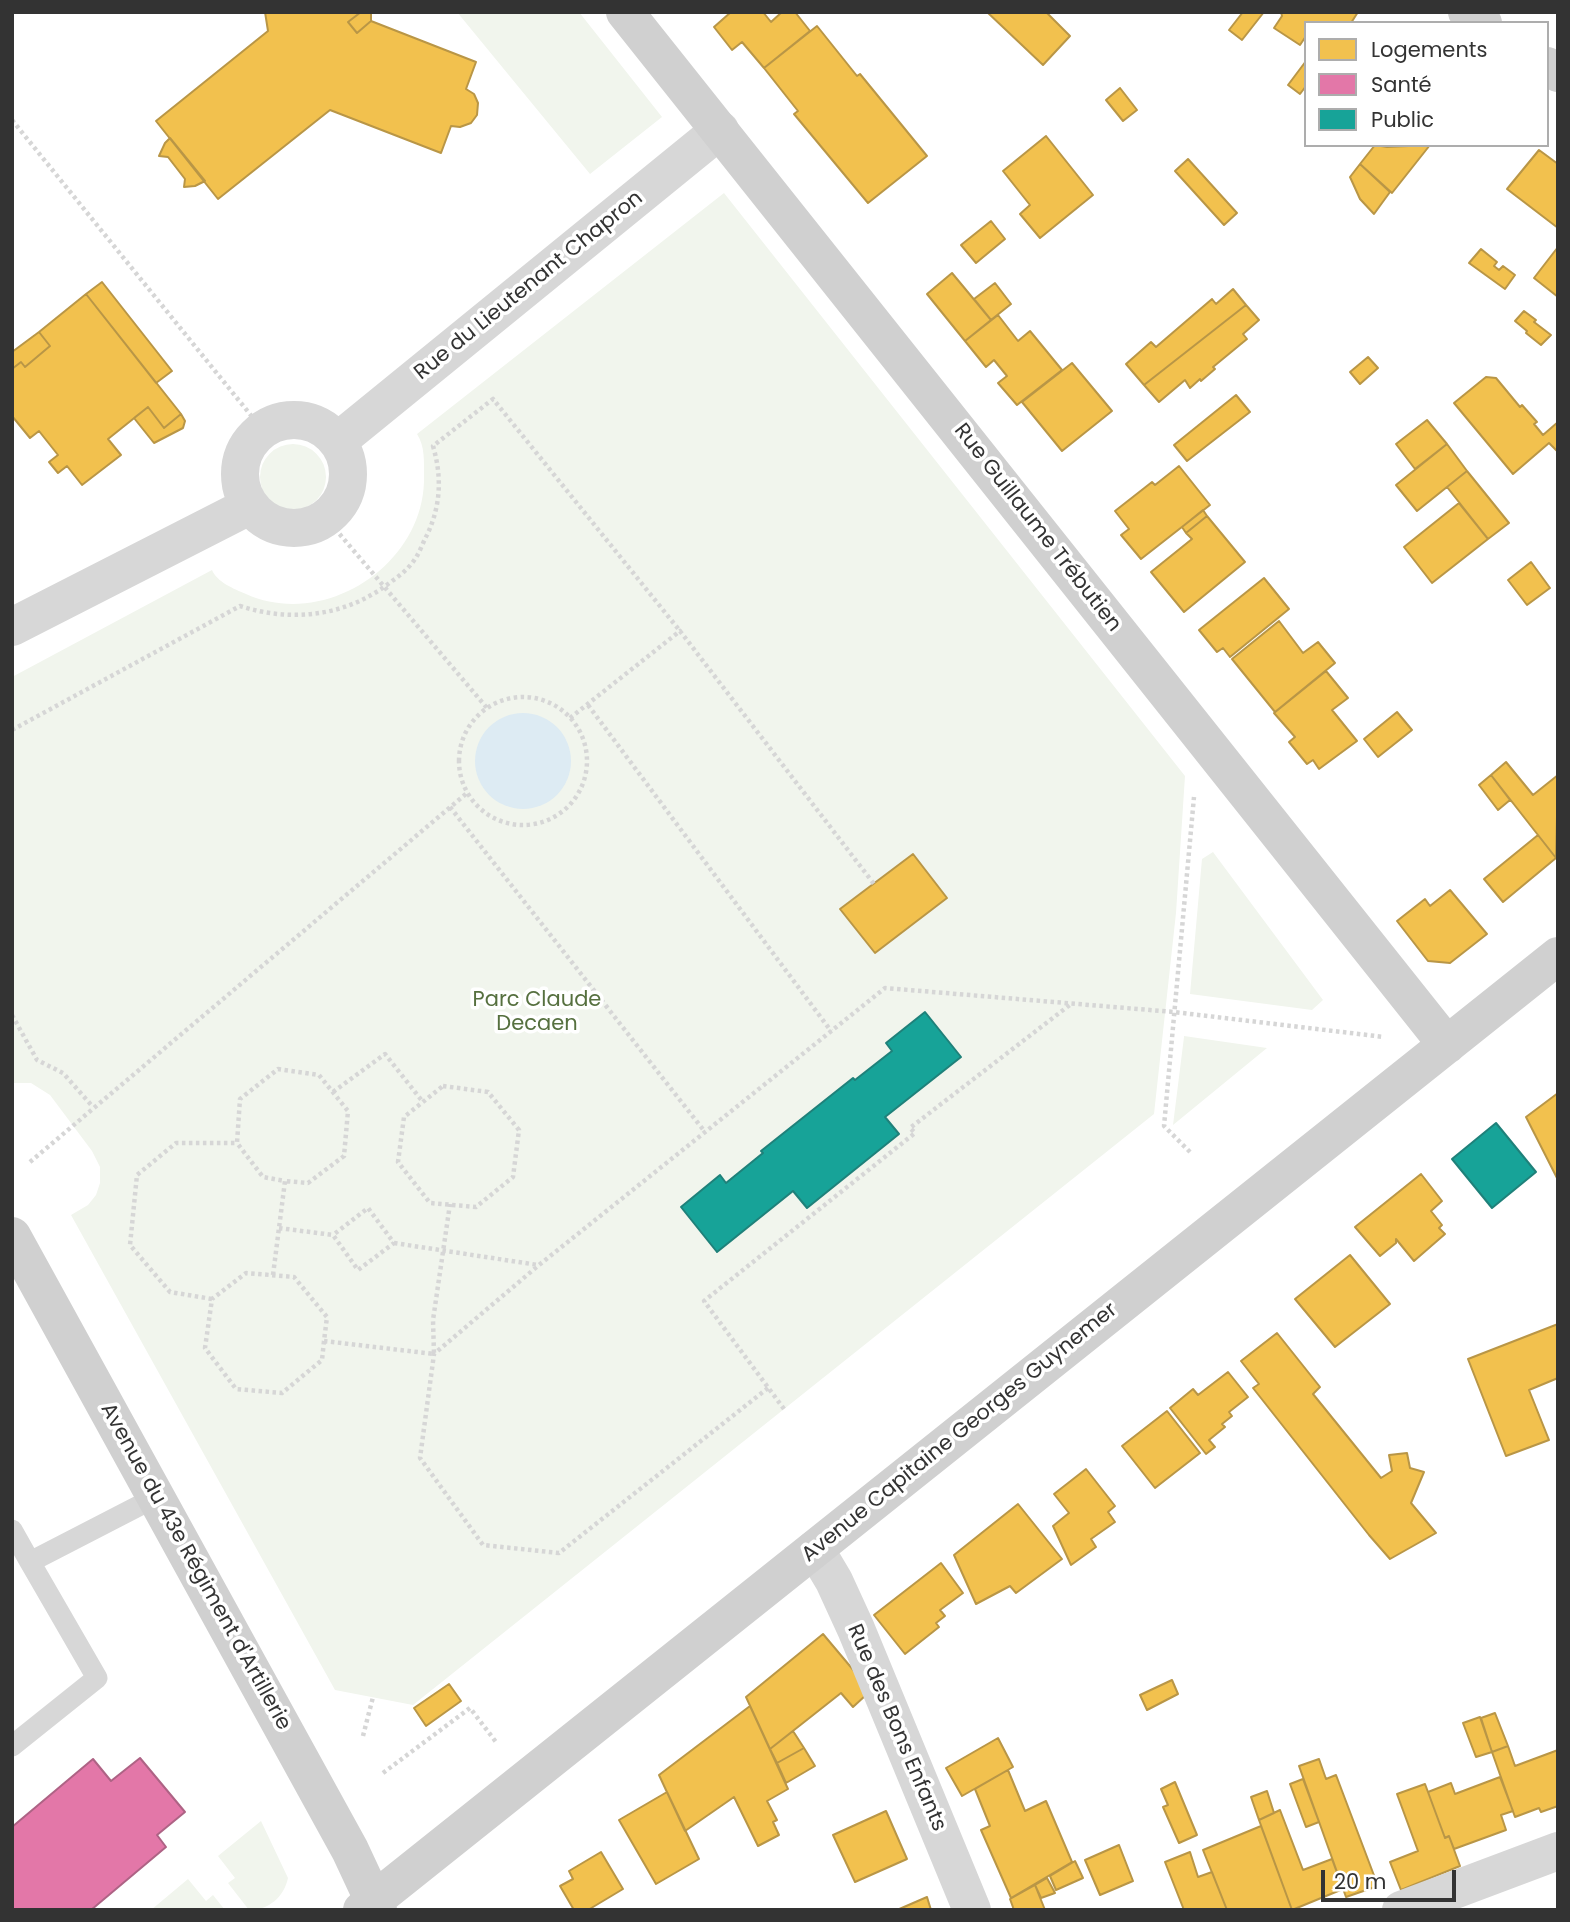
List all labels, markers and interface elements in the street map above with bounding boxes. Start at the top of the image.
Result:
legend [1304,21,1549,147]
text: Logements [1371,35,1487,64]
text: Santé [1371,70,1432,99]
text: Public [1371,105,1434,134]
street label: Rue du Lieutenant Chapron [410,186,648,386]
street label: Rue Guillaume Trébutien [948,419,1126,637]
park label: Parc Claude Decaen [473,988,601,1038]
street label: Avenue Capitaine Georges Guynemer [797,1298,1123,1568]
street label: Avenue du 43e Régiment d'Artillerie [94,1399,296,1735]
street label: Rue des Bons Enfants [841,1621,951,1835]
scale bar [1325,1856,1460,1900]
text: 20 m [1334,1867,1387,1896]

